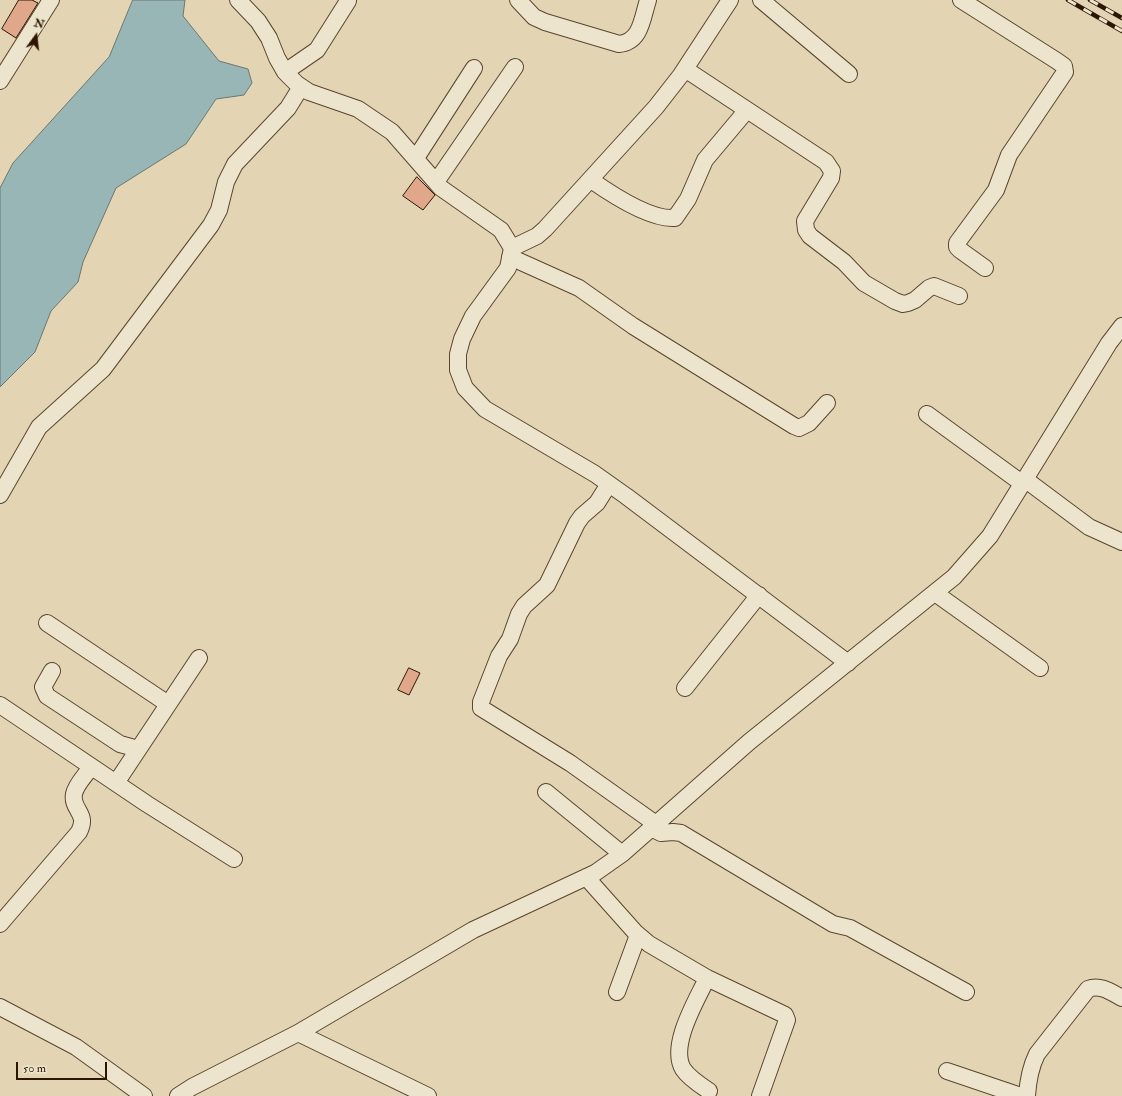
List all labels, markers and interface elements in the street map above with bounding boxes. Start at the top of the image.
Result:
north arrow [16,16,56,56]
text: N [33,16,46,31]
scale bar [18,1054,109,1080]
text: 50 m [23,1061,46,1076]

